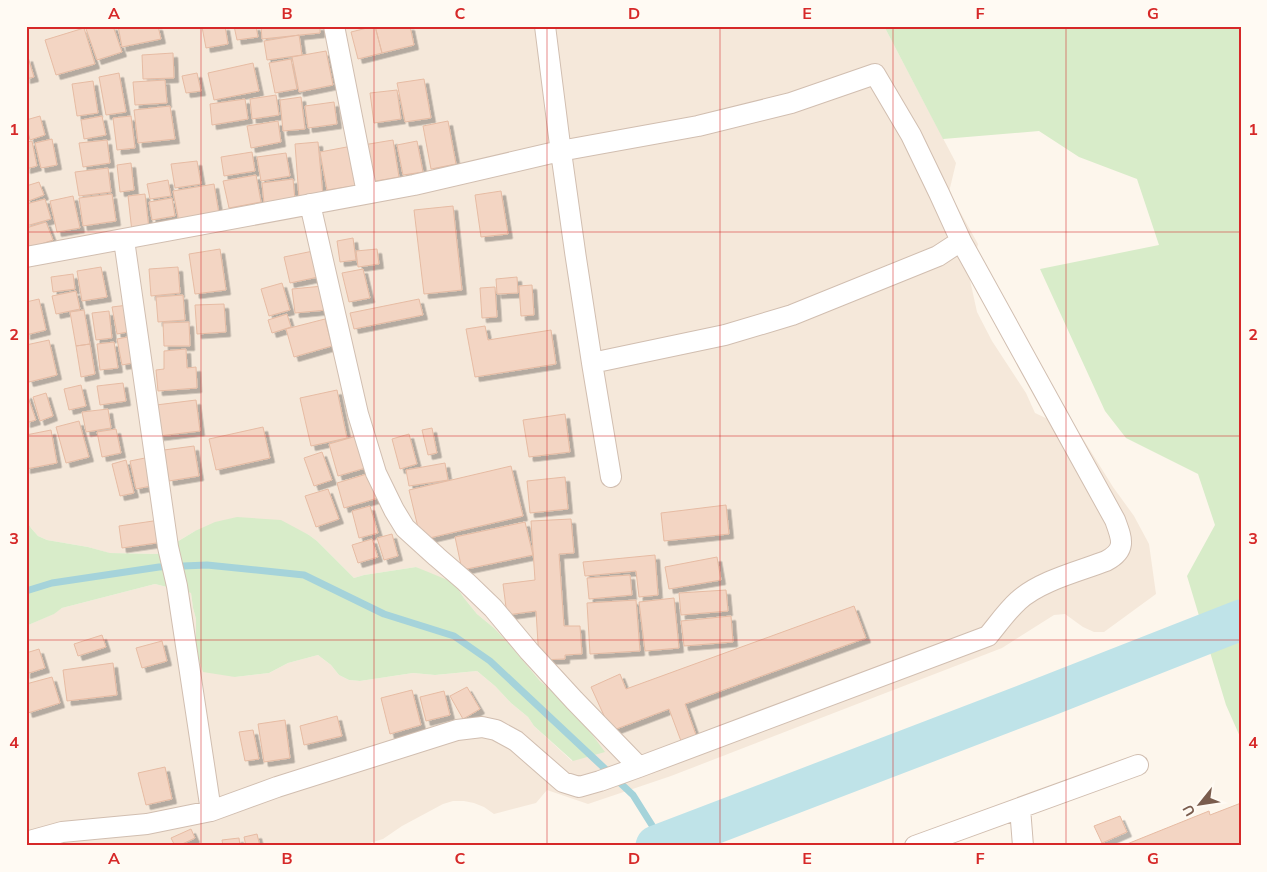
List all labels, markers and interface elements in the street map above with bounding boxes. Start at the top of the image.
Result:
text: A [108,3,120,23]
text: B [281,3,293,23]
text: C [455,3,466,23]
text: D [628,3,640,23]
text: E [802,3,812,23]
text: F [975,3,985,23]
text: G [1147,3,1159,23]
text: 1 [9,119,19,139]
text: 1 [1248,119,1258,139]
text: 2 [9,324,19,344]
text: 2 [1248,324,1258,344]
text: 3 [9,528,19,548]
text: 3 [1248,528,1258,548]
text: 4 [9,732,19,752]
text: 4 [1248,732,1258,752]
north arrow [1174,780,1224,830]
text: U [1178,802,1199,819]
text: A [108,848,120,868]
text: B [281,848,293,868]
text: C [455,848,466,868]
text: D [628,848,640,868]
text: E [802,848,812,868]
text: F [975,848,985,868]
text: G [1147,848,1159,868]

